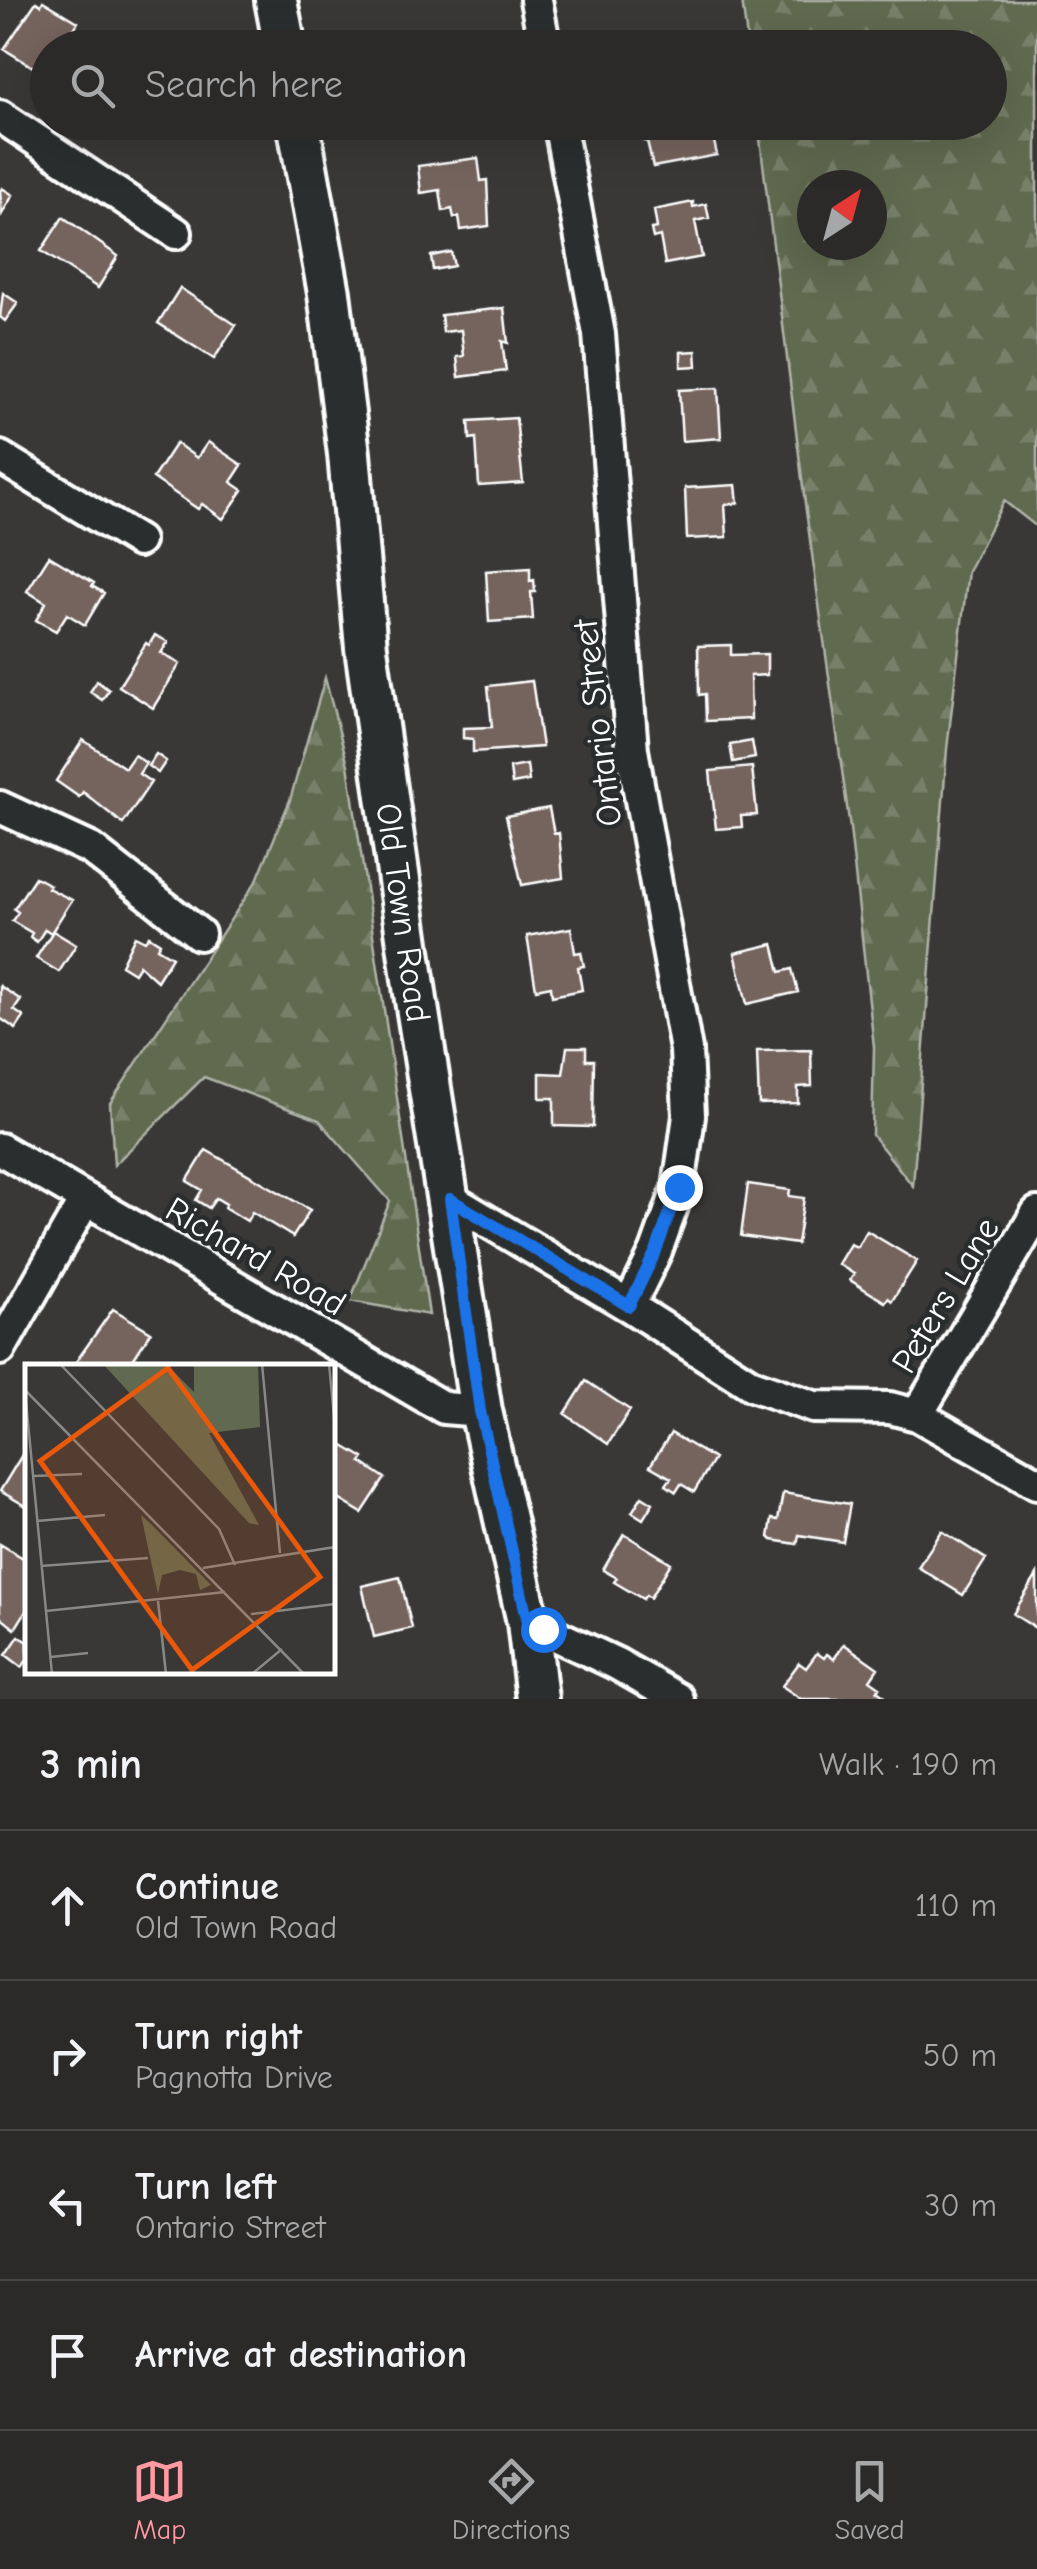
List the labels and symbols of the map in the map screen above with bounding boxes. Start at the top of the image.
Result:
north arrow [797,170,887,260]
street label: Ontario Street [564,616,631,829]
street label: Old Town Road [367,800,439,1025]
route end [657,1165,703,1211]
street label: Richard Road [158,1188,353,1324]
street label: Peters Lane [883,1210,1008,1380]
inset map [25,1364,335,1674]
route start [521,1607,567,1653]

